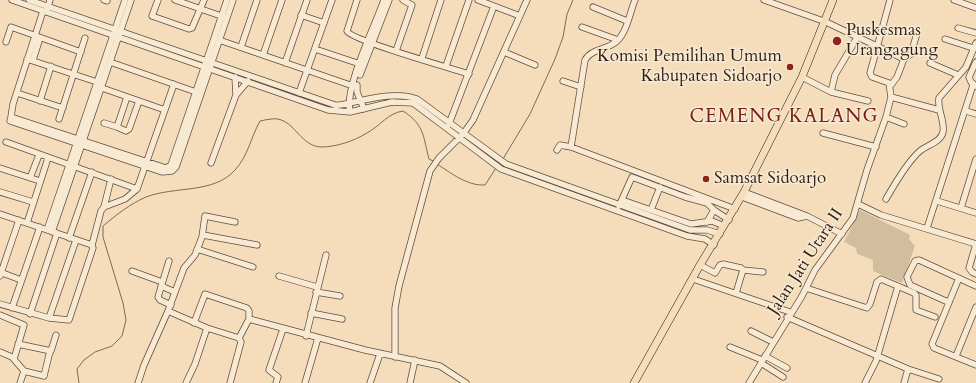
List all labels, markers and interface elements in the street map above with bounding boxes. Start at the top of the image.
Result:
place label: Puskesmas Urangagung [846,21,938,61]
marker: Puskesmas Urangagung [831,35,843,47]
place label: Komisi Pemilihan Umum Kabupaten Sidoarjo [597,47,782,87]
marker: Komisi Pemilihan Umum Kabupaten Sidoarjo [785,62,795,72]
district label: CEMENG KALANG [689,107,879,129]
place label: Samsat Sidoarjo [714,169,826,189]
marker: Samsat Sidoarjo [701,174,711,184]
street label: Jalan Jati Utara II [764,205,848,319]

